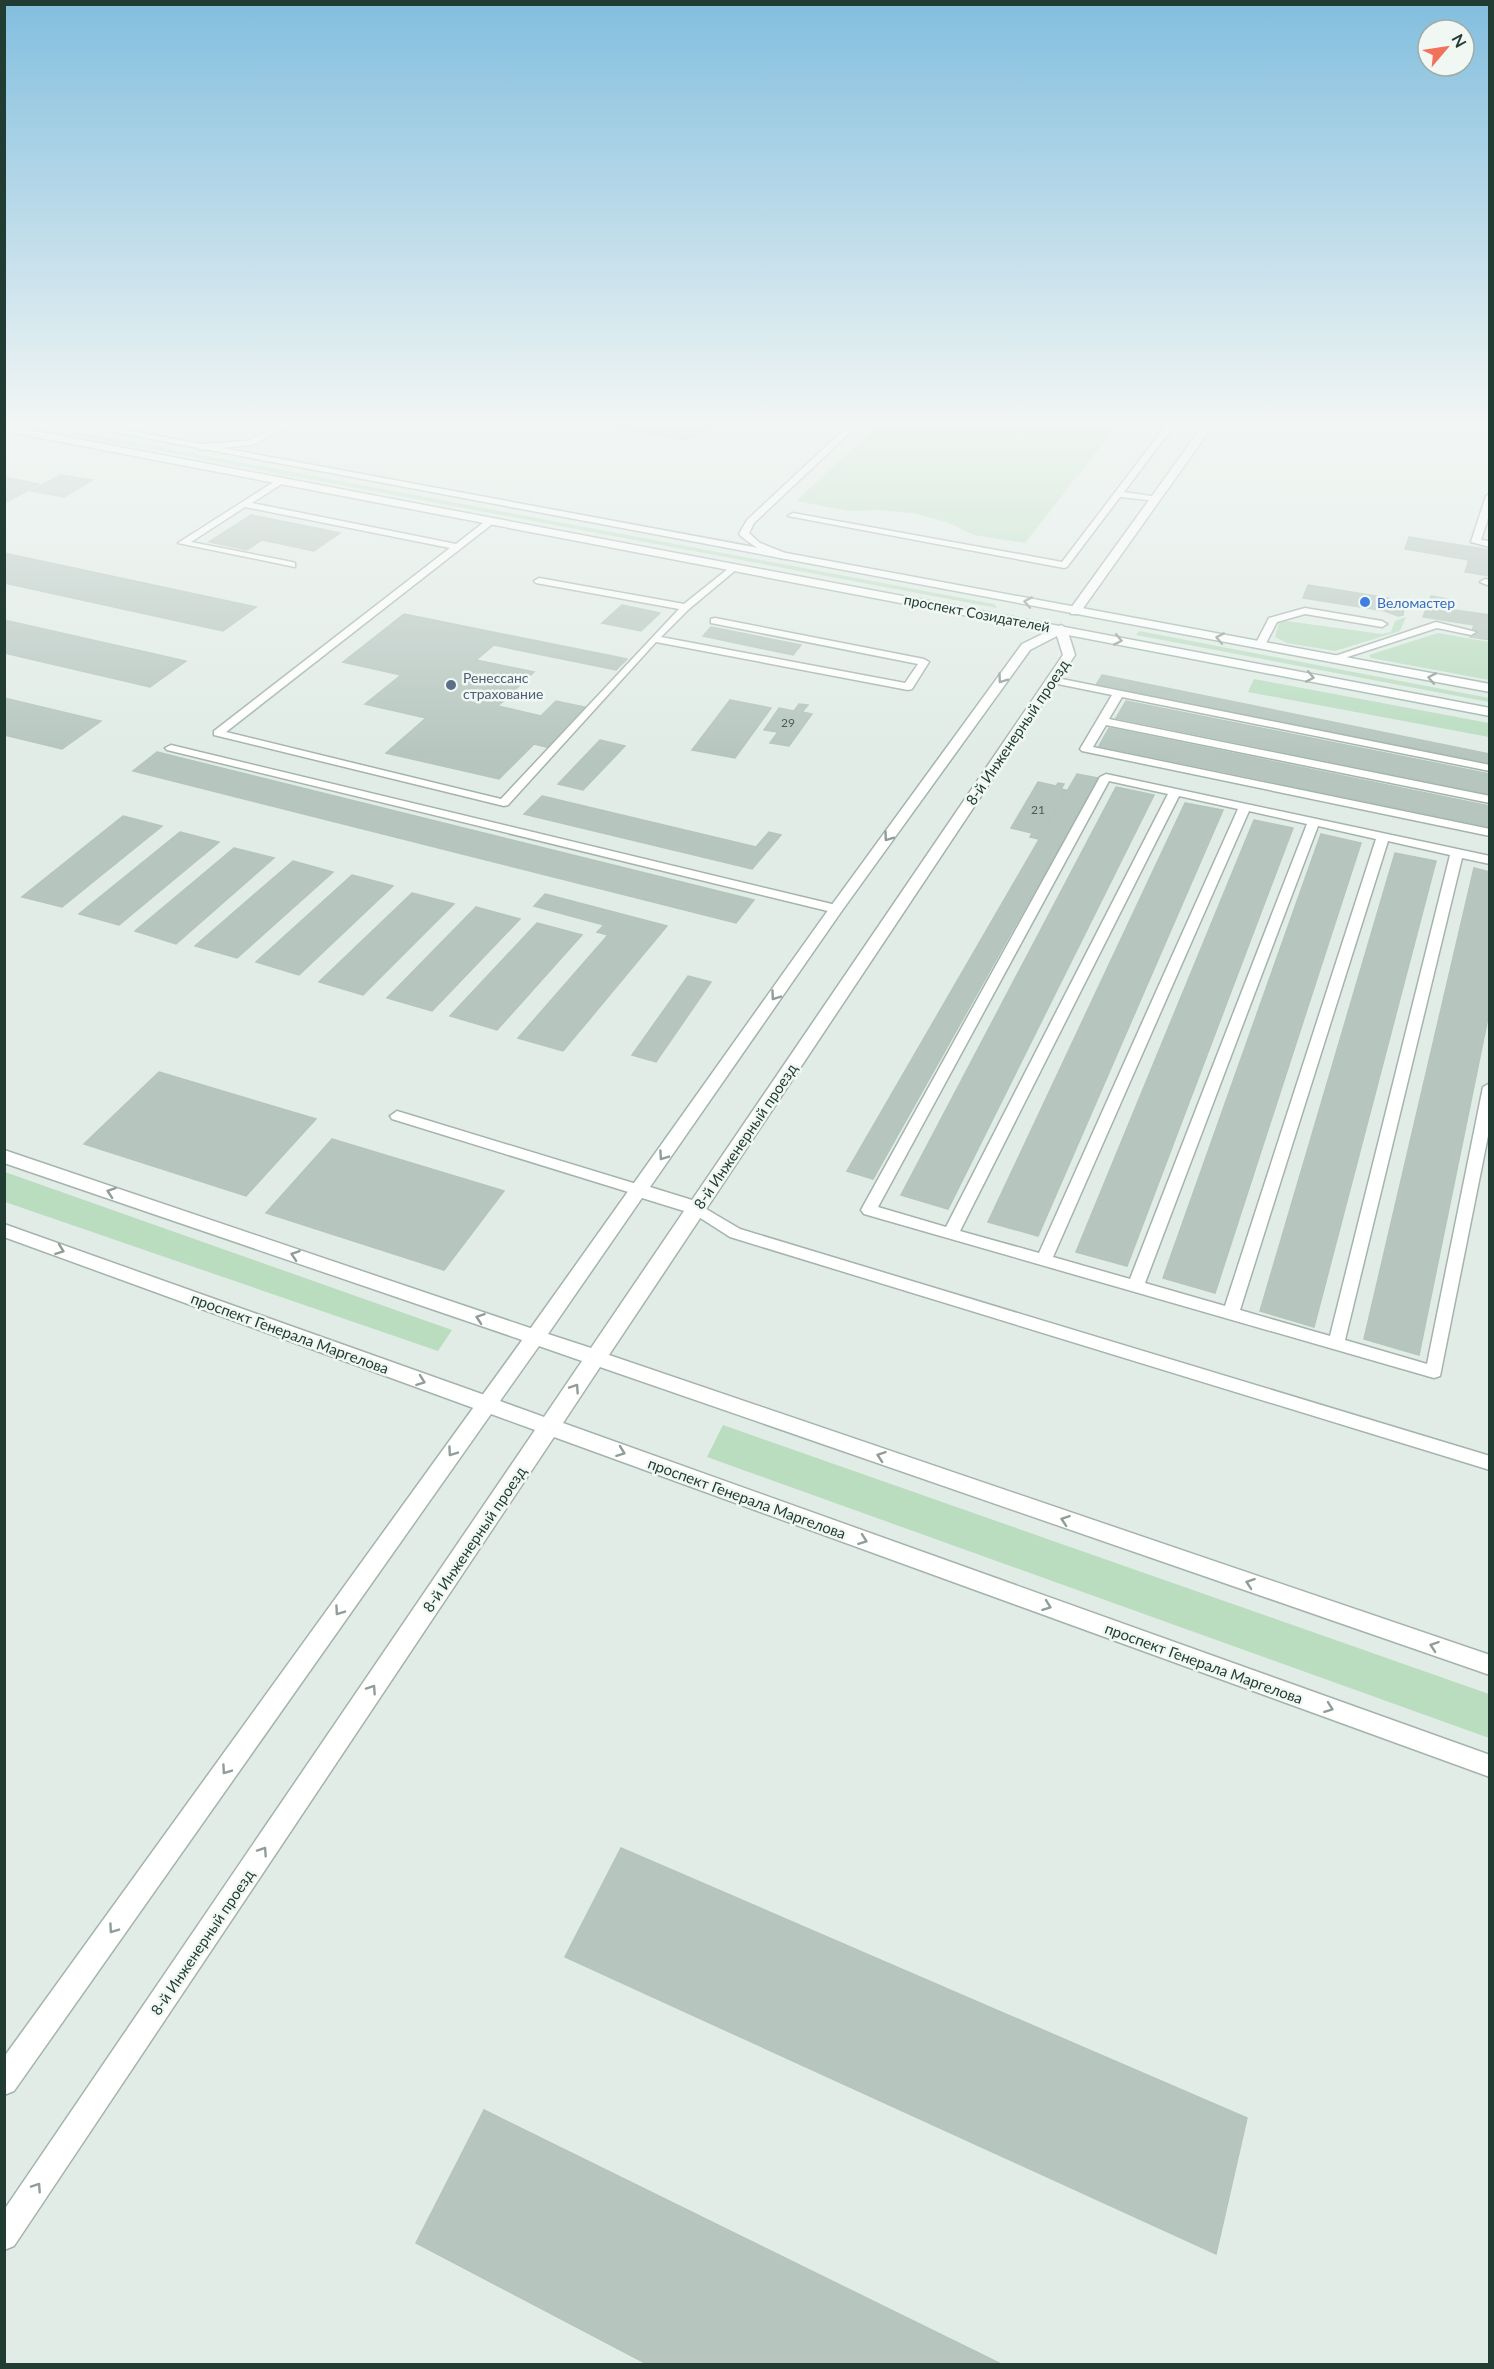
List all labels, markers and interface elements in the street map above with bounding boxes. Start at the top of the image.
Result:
north arrow [1416,18,1476,78]
text: N [1448,30,1471,50]
street label: проспект Созидателей [903,591,1051,635]
place label: Веломастер [1377,594,1455,611]
marker: Веломастер [1358,595,1372,609]
one-way arrow [1023,596,1033,609]
one-way arrow [1215,632,1225,645]
one-way arrow [1113,633,1123,646]
street label: 8-й Инженерный проезд [962,656,1072,808]
place label: Ренессанс страхование [463,669,543,702]
one-way arrow [1305,670,1315,683]
one-way arrow [1427,672,1437,685]
one-way arrow [999,673,1010,684]
marker: Ренессанс страхование [444,678,458,692]
house number: 29 [781,715,795,730]
house number: 21 [1031,802,1045,817]
one-way arrow [884,831,895,842]
one-way arrow [771,990,782,1001]
street label: 8-й Инженерный проезд [690,1060,800,1212]
one-way arrow [659,1149,670,1160]
one-way arrow [106,1187,117,1199]
one-way arrow [53,1243,64,1255]
one-way arrow [290,1250,301,1263]
street label: проспект Генерала Маргелова [189,1289,391,1377]
one-way arrow [475,1313,486,1326]
one-way arrow [415,1373,425,1386]
one-way arrow [568,1384,579,1395]
one-way arrow [615,1445,626,1458]
one-way arrow [449,1446,460,1457]
one-way arrow [876,1451,887,1464]
street label: проспект Генерала Маргелова [646,1454,848,1542]
street label: 8-й Инженерный проезд [419,1463,529,1615]
one-way arrow [1060,1514,1071,1527]
one-way arrow [857,1533,868,1545]
one-way arrow [1245,1578,1256,1590]
one-way arrow [1041,1599,1052,1612]
one-way arrow [335,1604,346,1615]
street label: проспект Генерала Маргелова [1103,1619,1305,1707]
one-way arrow [1429,1641,1440,1654]
one-way arrow [365,1685,376,1696]
one-way arrow [1323,1701,1334,1714]
one-way arrow [222,1763,233,1774]
one-way arrow [256,1847,267,1858]
street label: 8-й Инженерный проезд [147,1866,257,2018]
one-way arrow [109,1922,120,1933]
one-way arrow [30,2183,41,2194]

